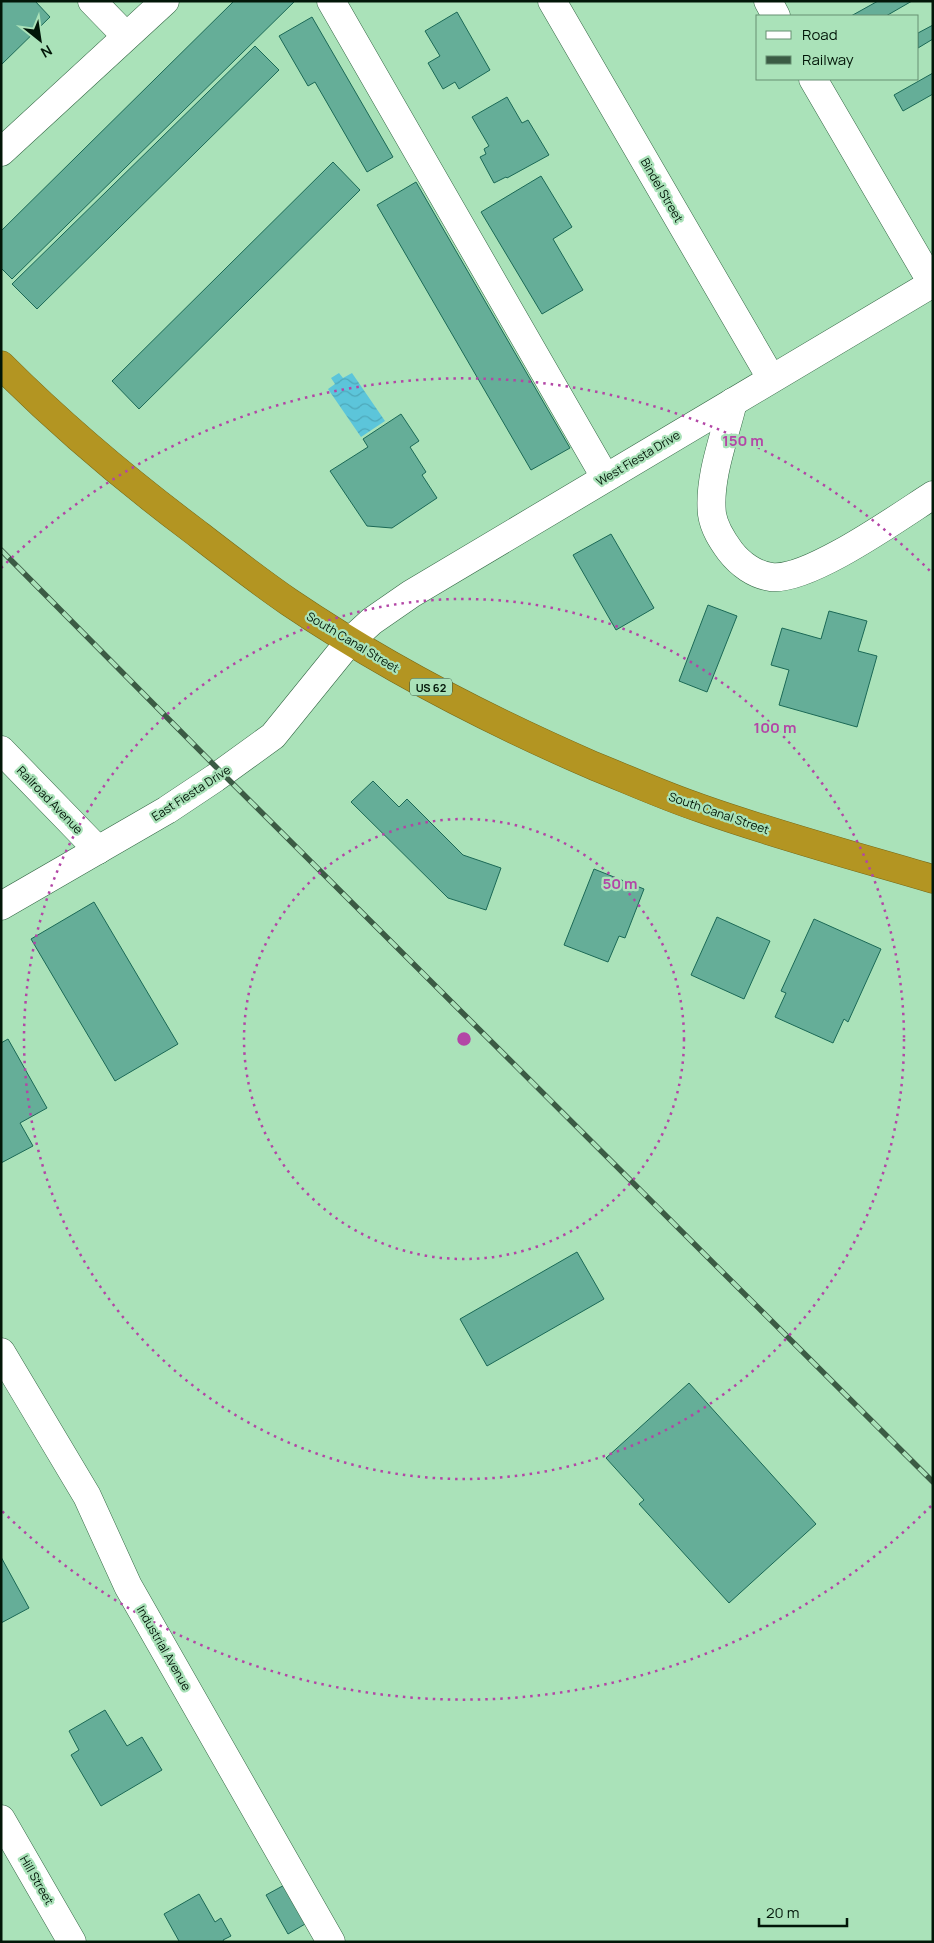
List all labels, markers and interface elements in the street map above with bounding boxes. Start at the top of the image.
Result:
north arrow [15,15,65,65]
legend [756,15,919,80]
text: Road [802,24,838,45]
text: N [38,41,56,62]
text: Railway [802,49,854,70]
street label: Bindel Street [637,155,687,226]
street label: West Fiesta Drive [593,426,683,490]
text: 150 m [722,430,764,451]
street label: South Canal Street [303,608,403,677]
road number: US 62 [410,679,452,696]
text: 100 m [754,717,796,738]
street label: East Fiesta Drive [148,761,234,825]
street label: Railroad Avenue [13,762,87,838]
street label: South Canal Street [666,788,772,838]
text: 50 m [602,873,638,894]
centre of rings [455,1030,473,1048]
street label: Industrial Avenue [133,1602,195,1694]
street label: Hill Street [16,1852,58,1908]
scale bar [759,1896,846,1928]
text: 20 m [766,1902,799,1923]

